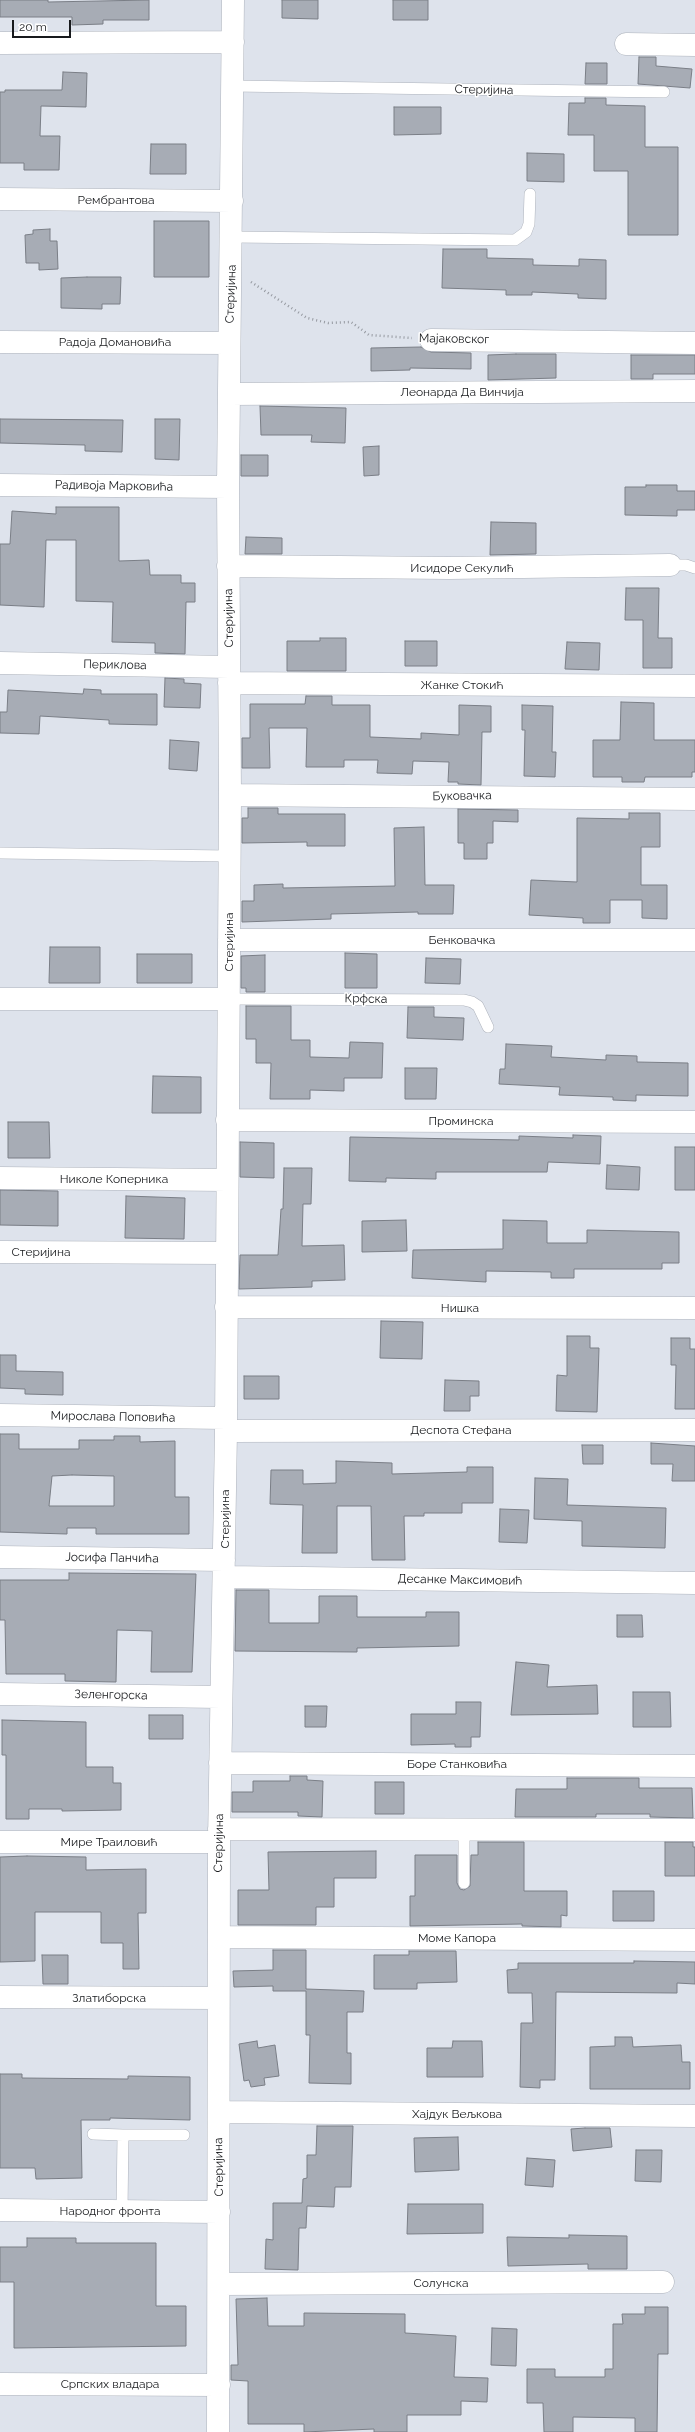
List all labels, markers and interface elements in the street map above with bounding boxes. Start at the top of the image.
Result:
scale bar [14,12,73,38]
text: 20 m [19,20,47,34]
street label: Стеријина [454,82,514,98]
street label: Рембрантова [78,193,154,207]
street label: Стеријина [223,264,239,324]
street label: Мајаковског [419,331,489,347]
street label: Радоја Домановића [59,335,171,349]
street label: Леонарда Да Винчија [400,385,524,399]
street label: Радивоја Марковића [55,478,173,494]
street label: Исидоре Секулић [410,561,514,575]
street label: Стеријина [221,588,237,648]
street label: Периклова [83,657,147,673]
street label: Жанке Стокић [421,678,503,692]
street label: Буковачка [432,788,492,804]
street label: Стеријина [222,913,236,971]
street label: Бенковачка [429,933,495,947]
street label: Крфска [345,991,387,1007]
street label: Проминска [429,1114,493,1128]
street label: Николе Коперника [60,1172,168,1186]
street label: Стеријина [12,1245,70,1259]
street label: Нишка [441,1301,479,1315]
street label: Мирослава Поповића [50,1409,176,1425]
street label: Деспота Стефана [410,1423,512,1437]
street label: Стеријина [218,1490,232,1548]
street label: Јосифа Панчића [65,1550,159,1566]
street label: Десанке Максимовић [397,1572,523,1588]
street label: Зеленгорска [74,1687,148,1703]
street label: Боре Станковића [407,1757,507,1771]
street label: Стеријина [211,1813,227,1873]
street label: Мире Траиловић [60,1835,158,1849]
street label: Моме Капора [418,1931,496,1945]
street label: Златиборска [72,1991,146,2005]
street label: Хајдук Вељкова [412,2107,502,2121]
street label: Стеријина [211,2137,227,2197]
street label: Народног фронта [59,2204,161,2218]
street label: Солунска [413,2276,469,2290]
street label: Српских владара [61,2377,159,2391]

